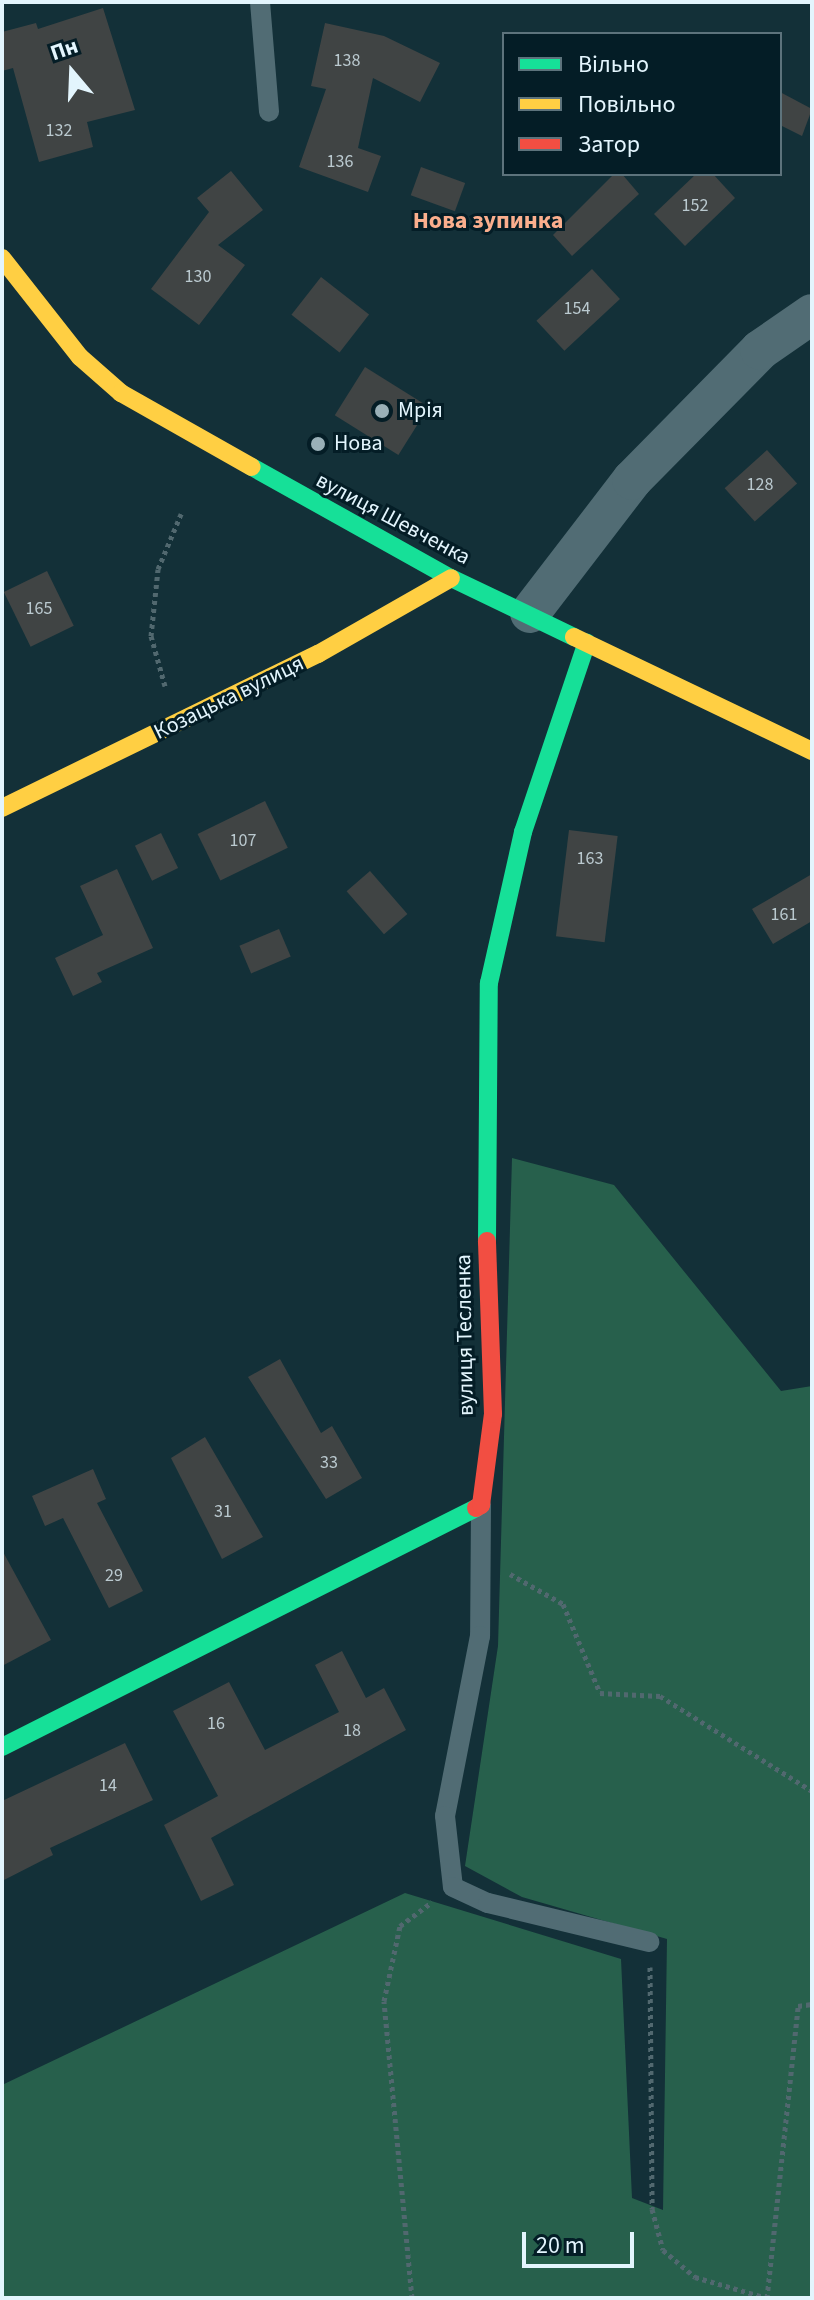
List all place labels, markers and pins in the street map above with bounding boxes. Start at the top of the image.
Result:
place label: Мрія [398,398,443,424]
marker: Мрія [373,402,391,420]
place label: Нова [334,431,383,457]
marker: Нова [309,435,327,453]

